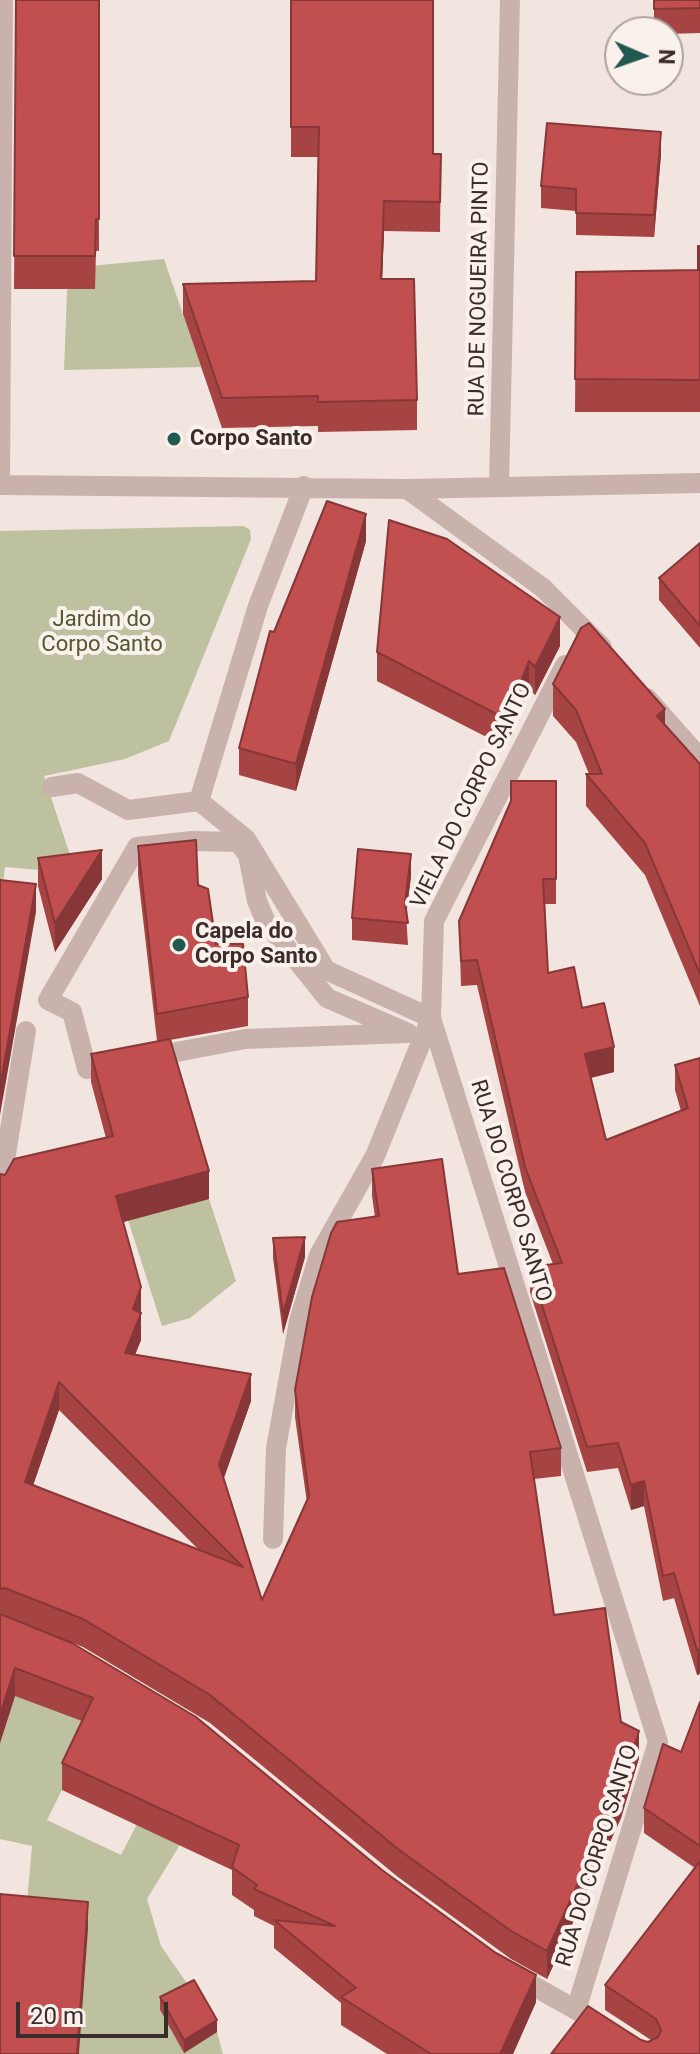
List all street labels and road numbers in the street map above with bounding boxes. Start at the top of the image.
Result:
street label: RUA DE NOGUEIRA PINTO [465,161,495,417]
street label: VIELA DO CORPO SANTO [406,679,538,913]
street label: RUA DO CORPO SANTO [464,1077,556,1305]
street label: RUA DO CORPO SANTO [552,1742,644,1970]

